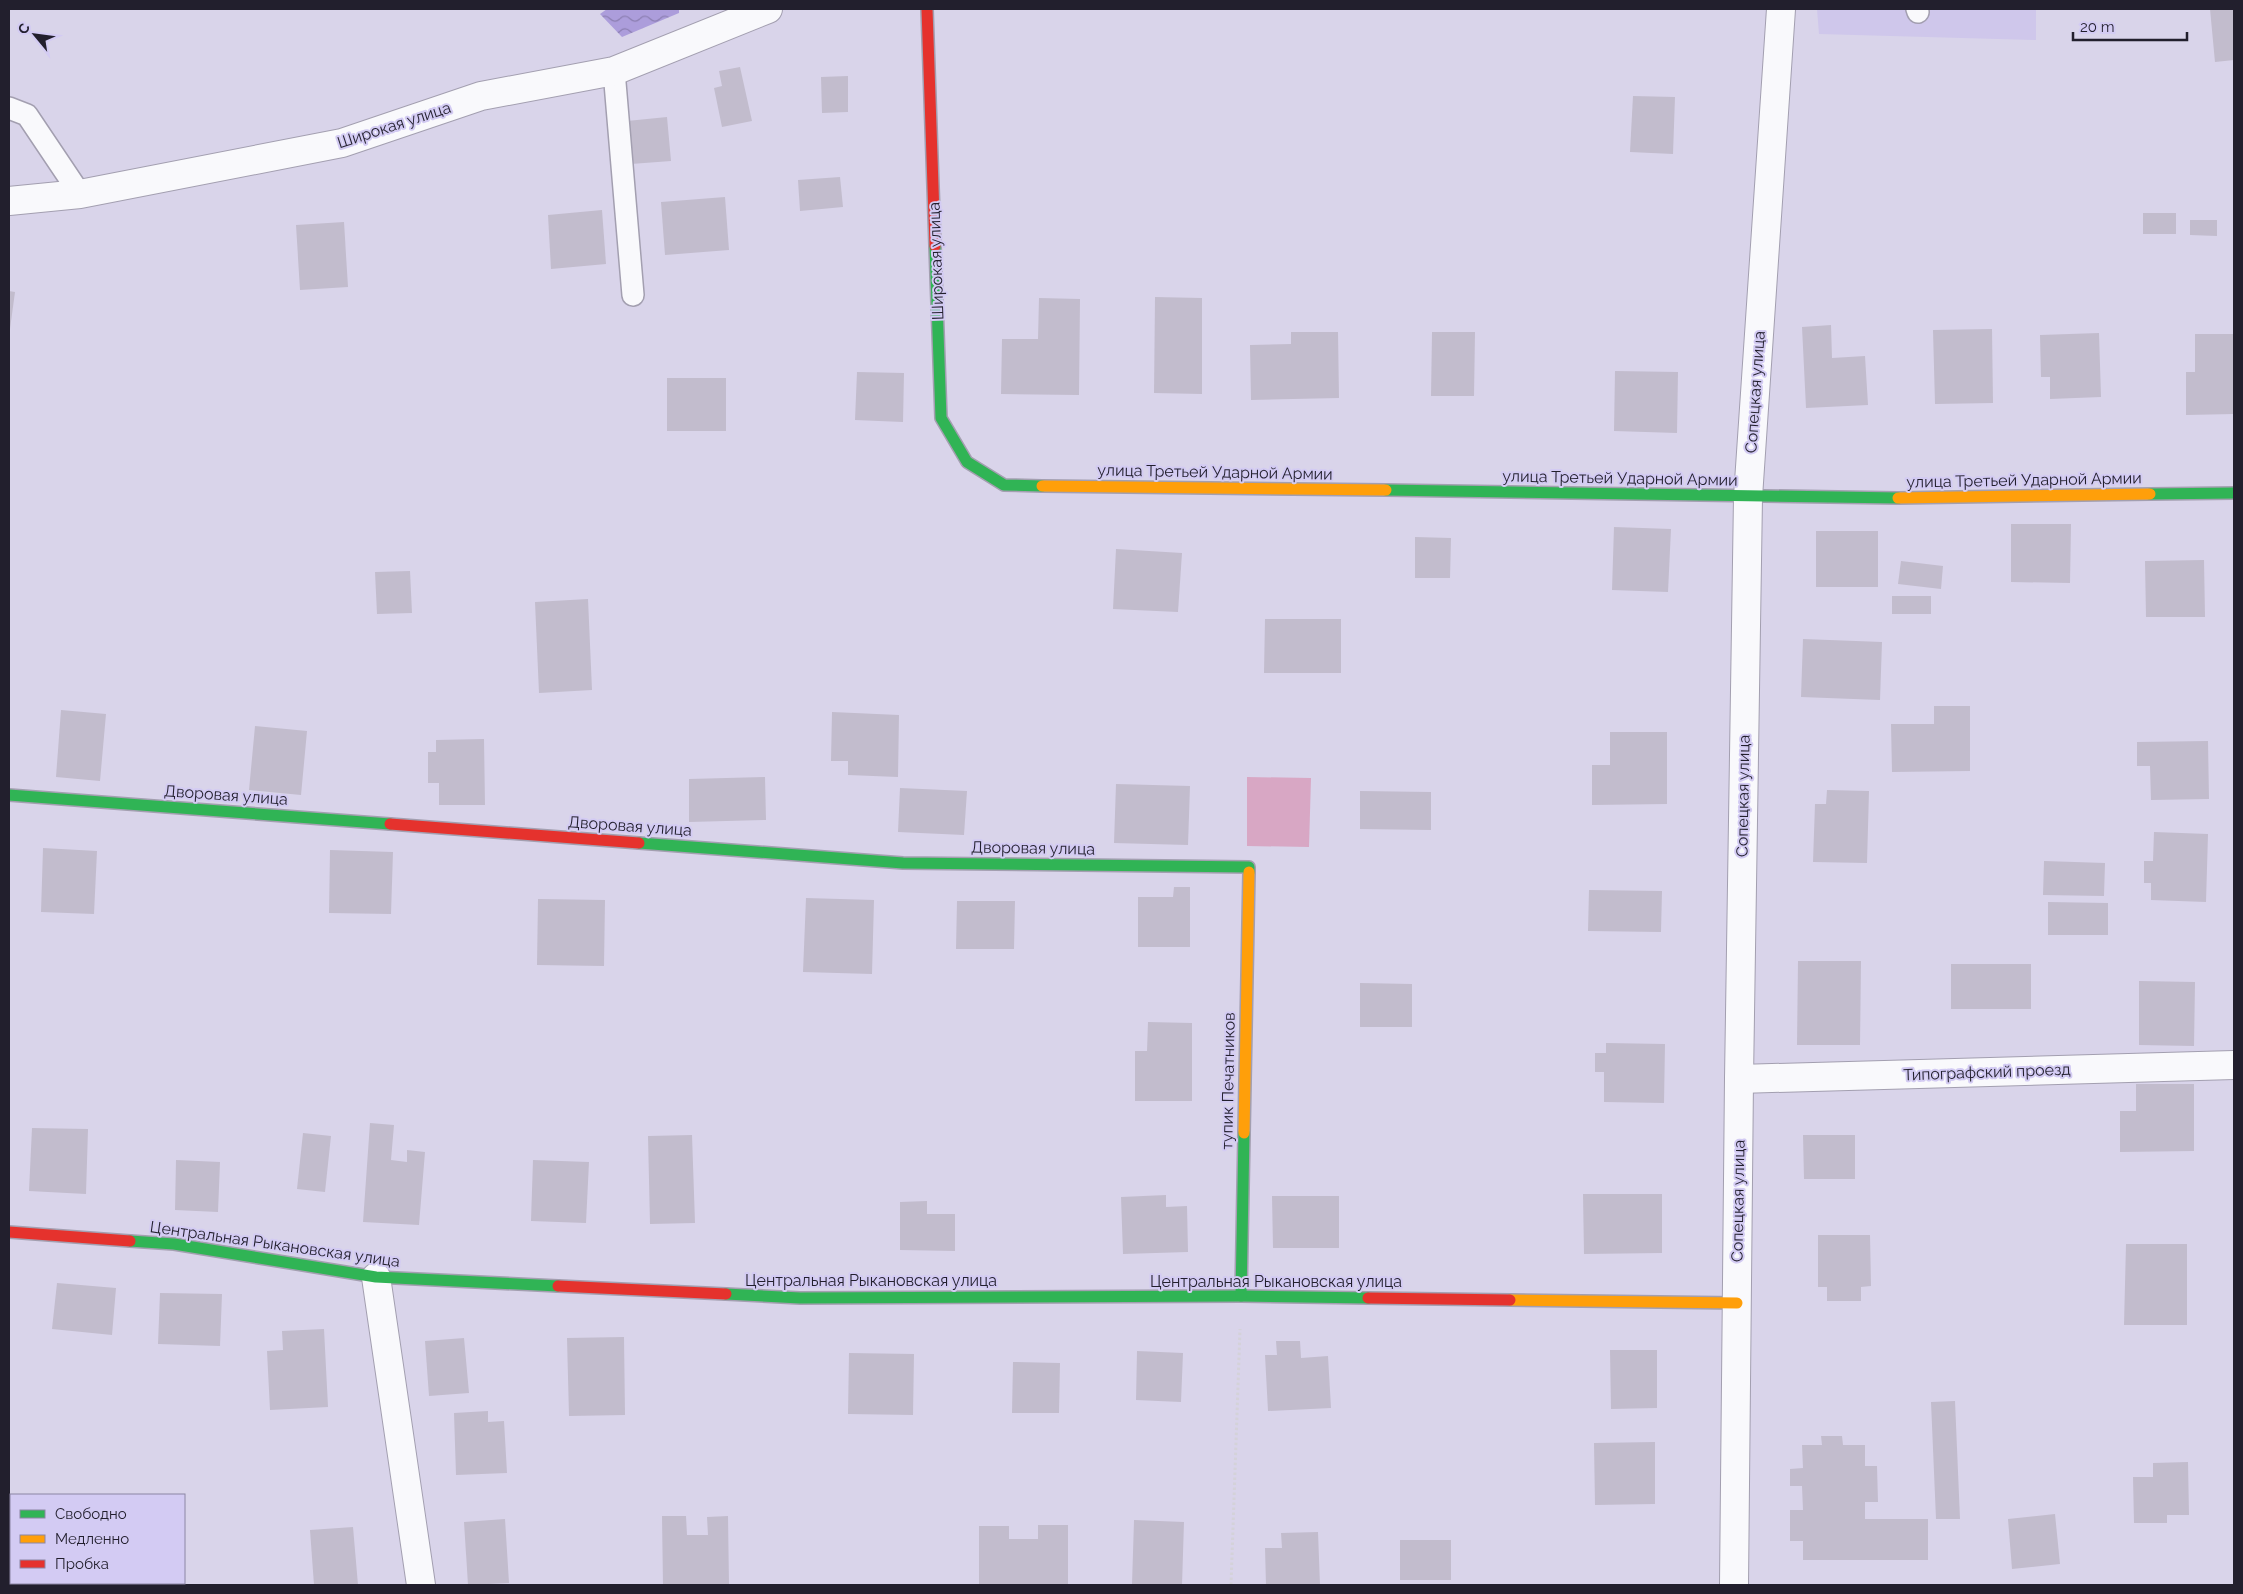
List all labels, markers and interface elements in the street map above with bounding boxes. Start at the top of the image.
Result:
north arrow [10,10,60,60]
scale bar [2073,10,2187,42]
text: 20 m [2080,18,2115,36]
text: С [14,20,33,37]
street label: Широкая улица [335,98,453,152]
street label: Широкая улица [924,202,948,320]
street label: Сопецкая улица [1741,330,1769,454]
street label: улица Третьей Ударной Армии [1097,460,1333,484]
street label: улица Третьей Ударной Армии [1502,466,1738,490]
street label: улица Третьей Ударной Армии [1906,468,2142,492]
street label: Сопецкая улица [1732,735,1754,857]
street label: Дворовая улица [164,781,288,809]
street label: Дворовая улица [568,812,692,840]
street label: Дворовая улица [971,837,1095,859]
street label: тупик Печатников [1217,1012,1239,1150]
street label: Типографский проезд [1903,1060,2071,1084]
street label: Сопецкая улица [1727,1140,1749,1262]
street label: Центральная Рыкановская улица [149,1217,401,1271]
street label: Центральная Рыкановская улица [745,1271,997,1290]
street label: Центральная Рыкановская улица [1150,1272,1402,1291]
legend [10,1494,185,1584]
text: Свободно [55,1505,127,1523]
text: Медленно [55,1530,129,1548]
text: Пробка [55,1555,109,1573]

